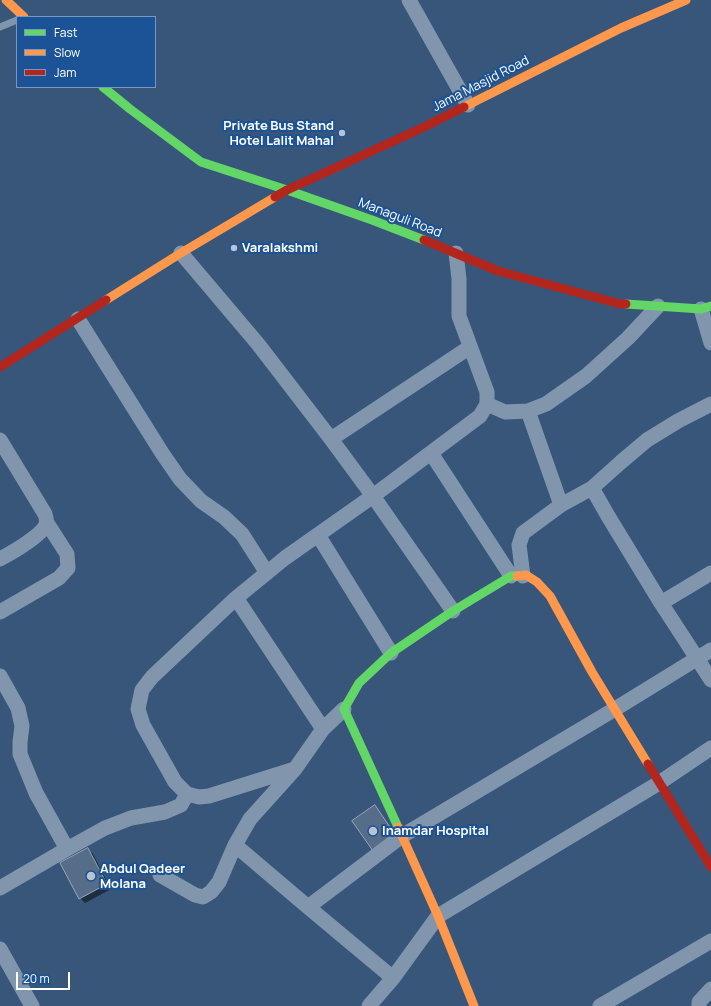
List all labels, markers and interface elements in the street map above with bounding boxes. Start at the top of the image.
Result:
legend [16,16,156,88]
text: Fast [54,24,78,41]
text: Slow [54,44,80,61]
street label: Jama Masjid Road [430,53,532,115]
text: Jam [54,64,76,81]
place label: Private Bus Stand Hotel Lalit Mahal [223,118,334,149]
marker: Private Bus Stand Hotel Lalit Mahal [337,128,347,138]
street label: Managuli Road [356,195,444,241]
place label: Varalakshmi [242,240,318,256]
marker: Varalakshmi [229,243,239,253]
place label: Inamdar Hospital [382,823,489,839]
marker: Inamdar Hospital [367,825,379,837]
place label: Abdul Qadeer Molana [100,861,185,892]
marker: Abdul Qadeer Molana [85,870,97,882]
scale bar [18,964,72,990]
text: 20 m [23,970,50,987]

